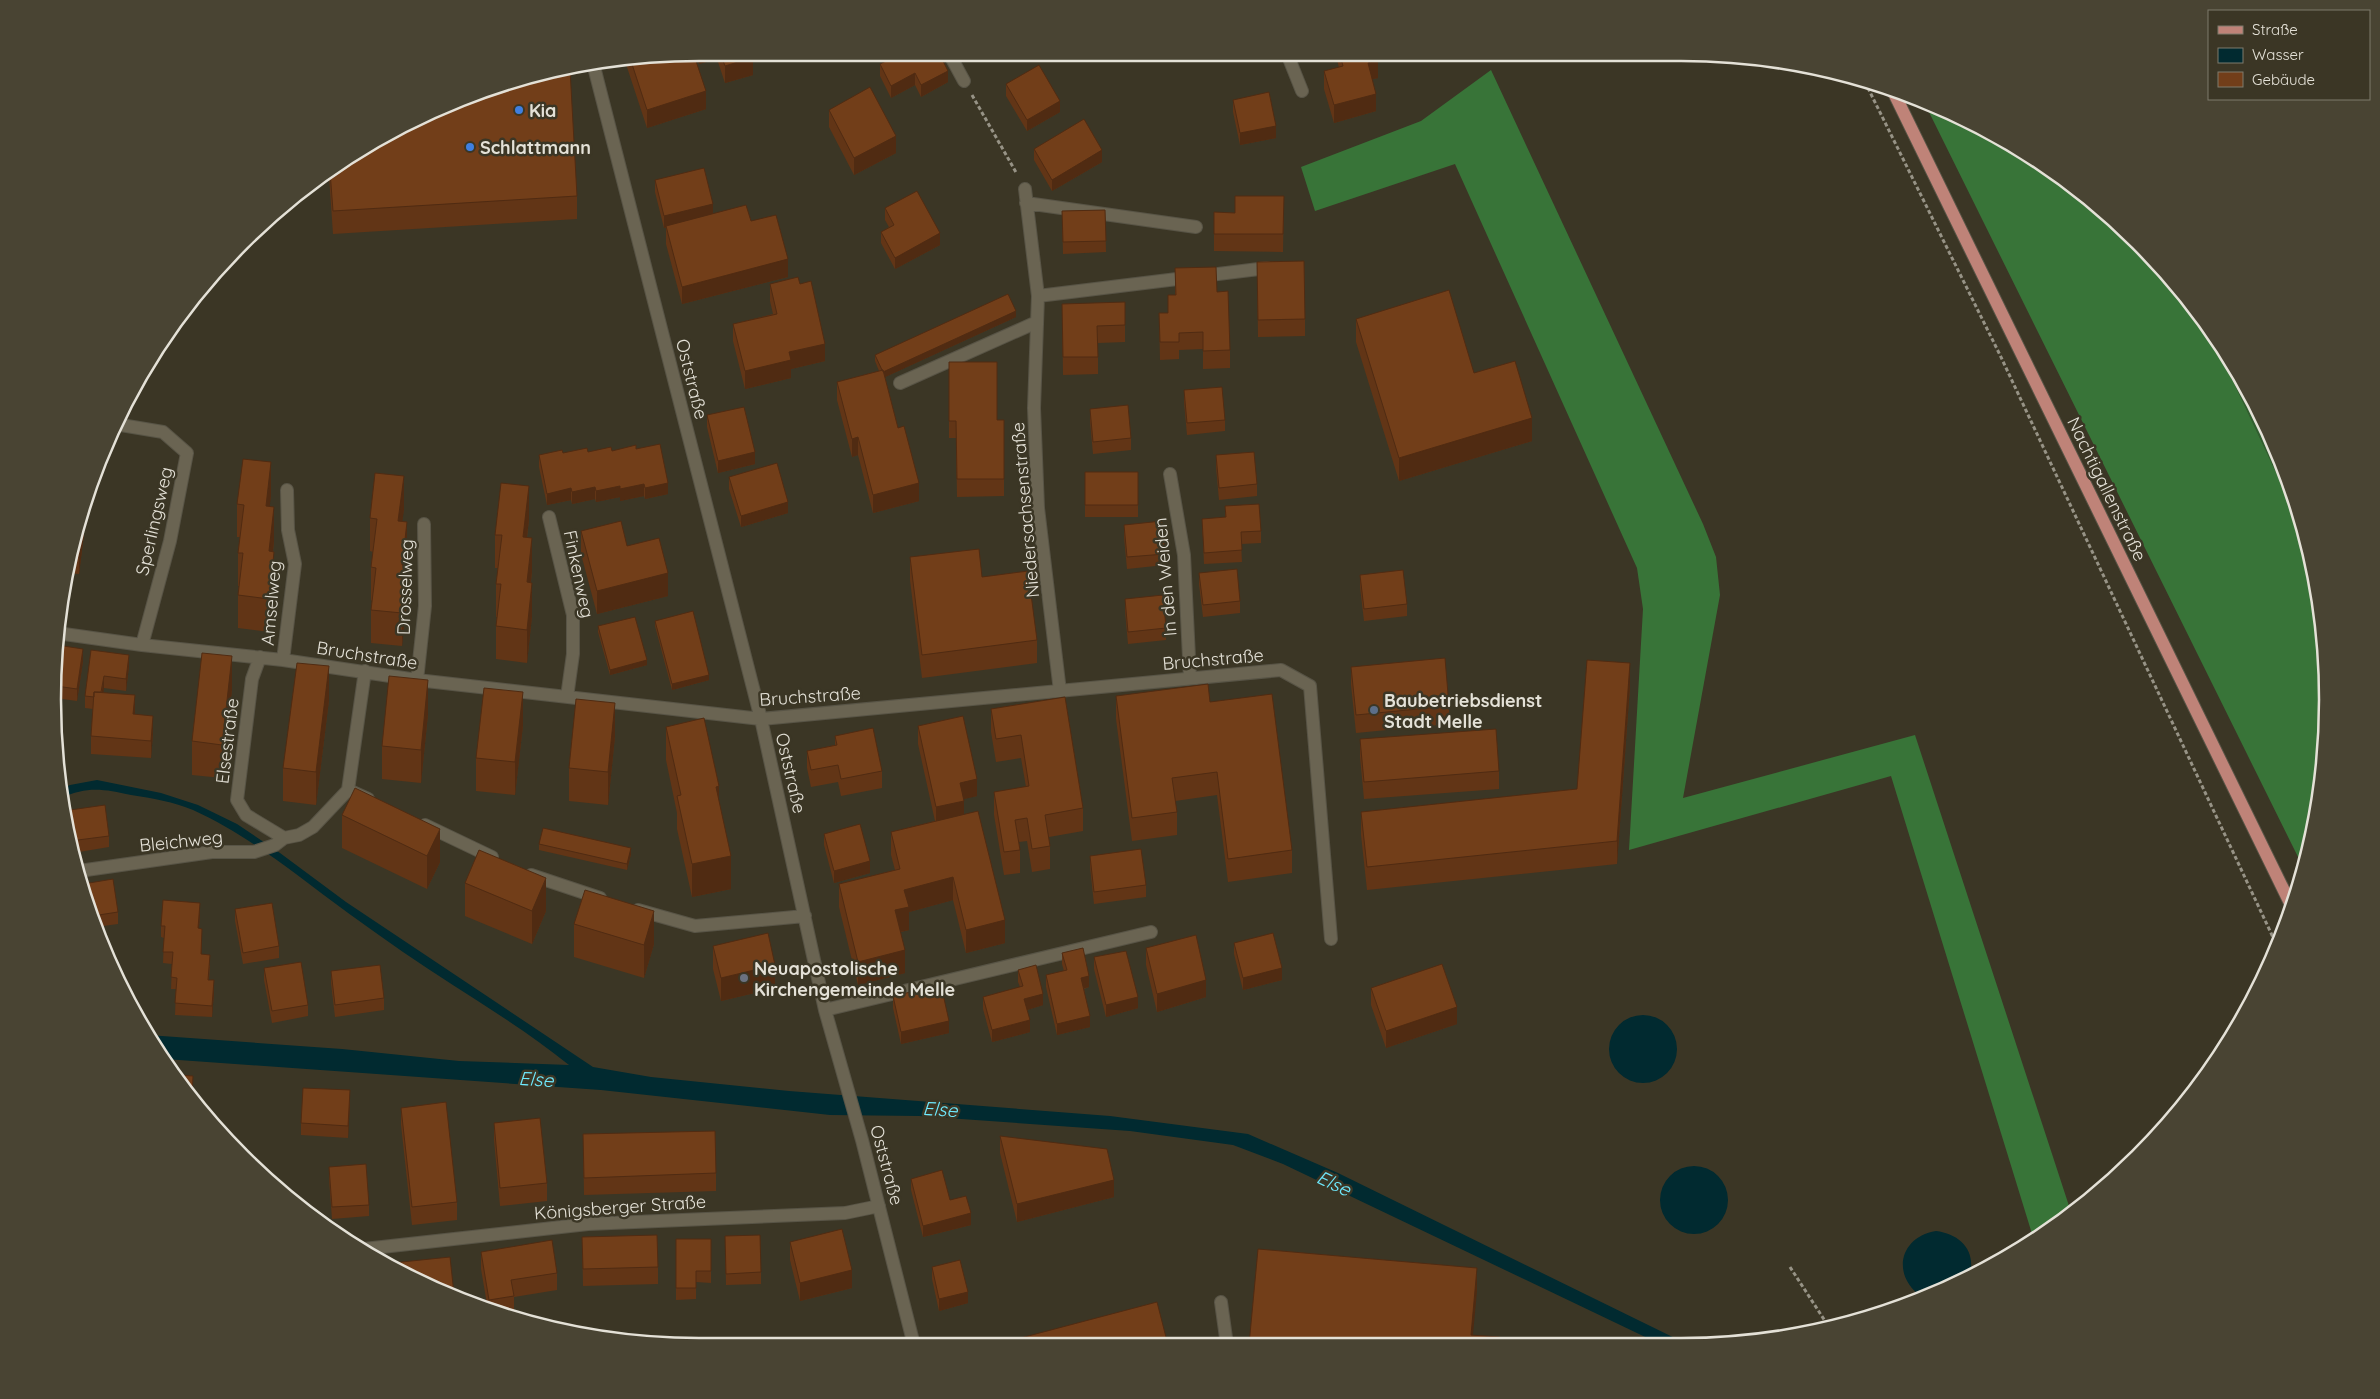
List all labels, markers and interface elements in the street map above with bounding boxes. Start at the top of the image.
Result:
legend [2208,10,2370,100]
text: Straße [2252,20,2298,39]
text: Wasser [2252,45,2304,64]
text: Gebäude [2252,70,2315,89]
place label: Kia [529,99,556,122]
marker: Kia [513,104,525,116]
place label: Schlattmann [480,136,591,159]
marker: Schlattmann [464,141,476,153]
street label: Oststraße [671,336,713,422]
street label: Nachtigallenstraße [2062,413,2152,565]
street label: Niedersachsenstraße [1006,421,1044,599]
street label: Sperlingsweg [130,464,178,578]
street label: In den Weiden [1148,517,1182,637]
street label: Finkenweg [558,528,600,620]
street label: Drosselweg [392,539,418,635]
street label: Amselweg [256,559,286,647]
street label: Bruchstraße [315,636,419,674]
street label: Bruchstraße [1161,643,1265,675]
street label: Bruchstraße [758,681,862,711]
place label: Baubetriebsdienst Stadt Melle [1384,689,1542,733]
street label: Elsestraße [210,697,244,785]
marker: Baubetriebsdienst Stadt Melle [1368,704,1380,716]
street label: Oststraße [771,730,811,816]
street label: Bleichweg [138,825,224,857]
place label: Neuapostolische Kirchengemeinde Melle [754,957,955,1001]
marker: Neuapostolische Kirchengemeinde Melle [738,972,750,984]
water label: Else [518,1066,555,1092]
water label: Else [922,1096,959,1122]
street label: Oststraße [865,1122,909,1208]
water label: Else [1313,1165,1356,1202]
street label: Königsberger Straße [533,1190,707,1224]

